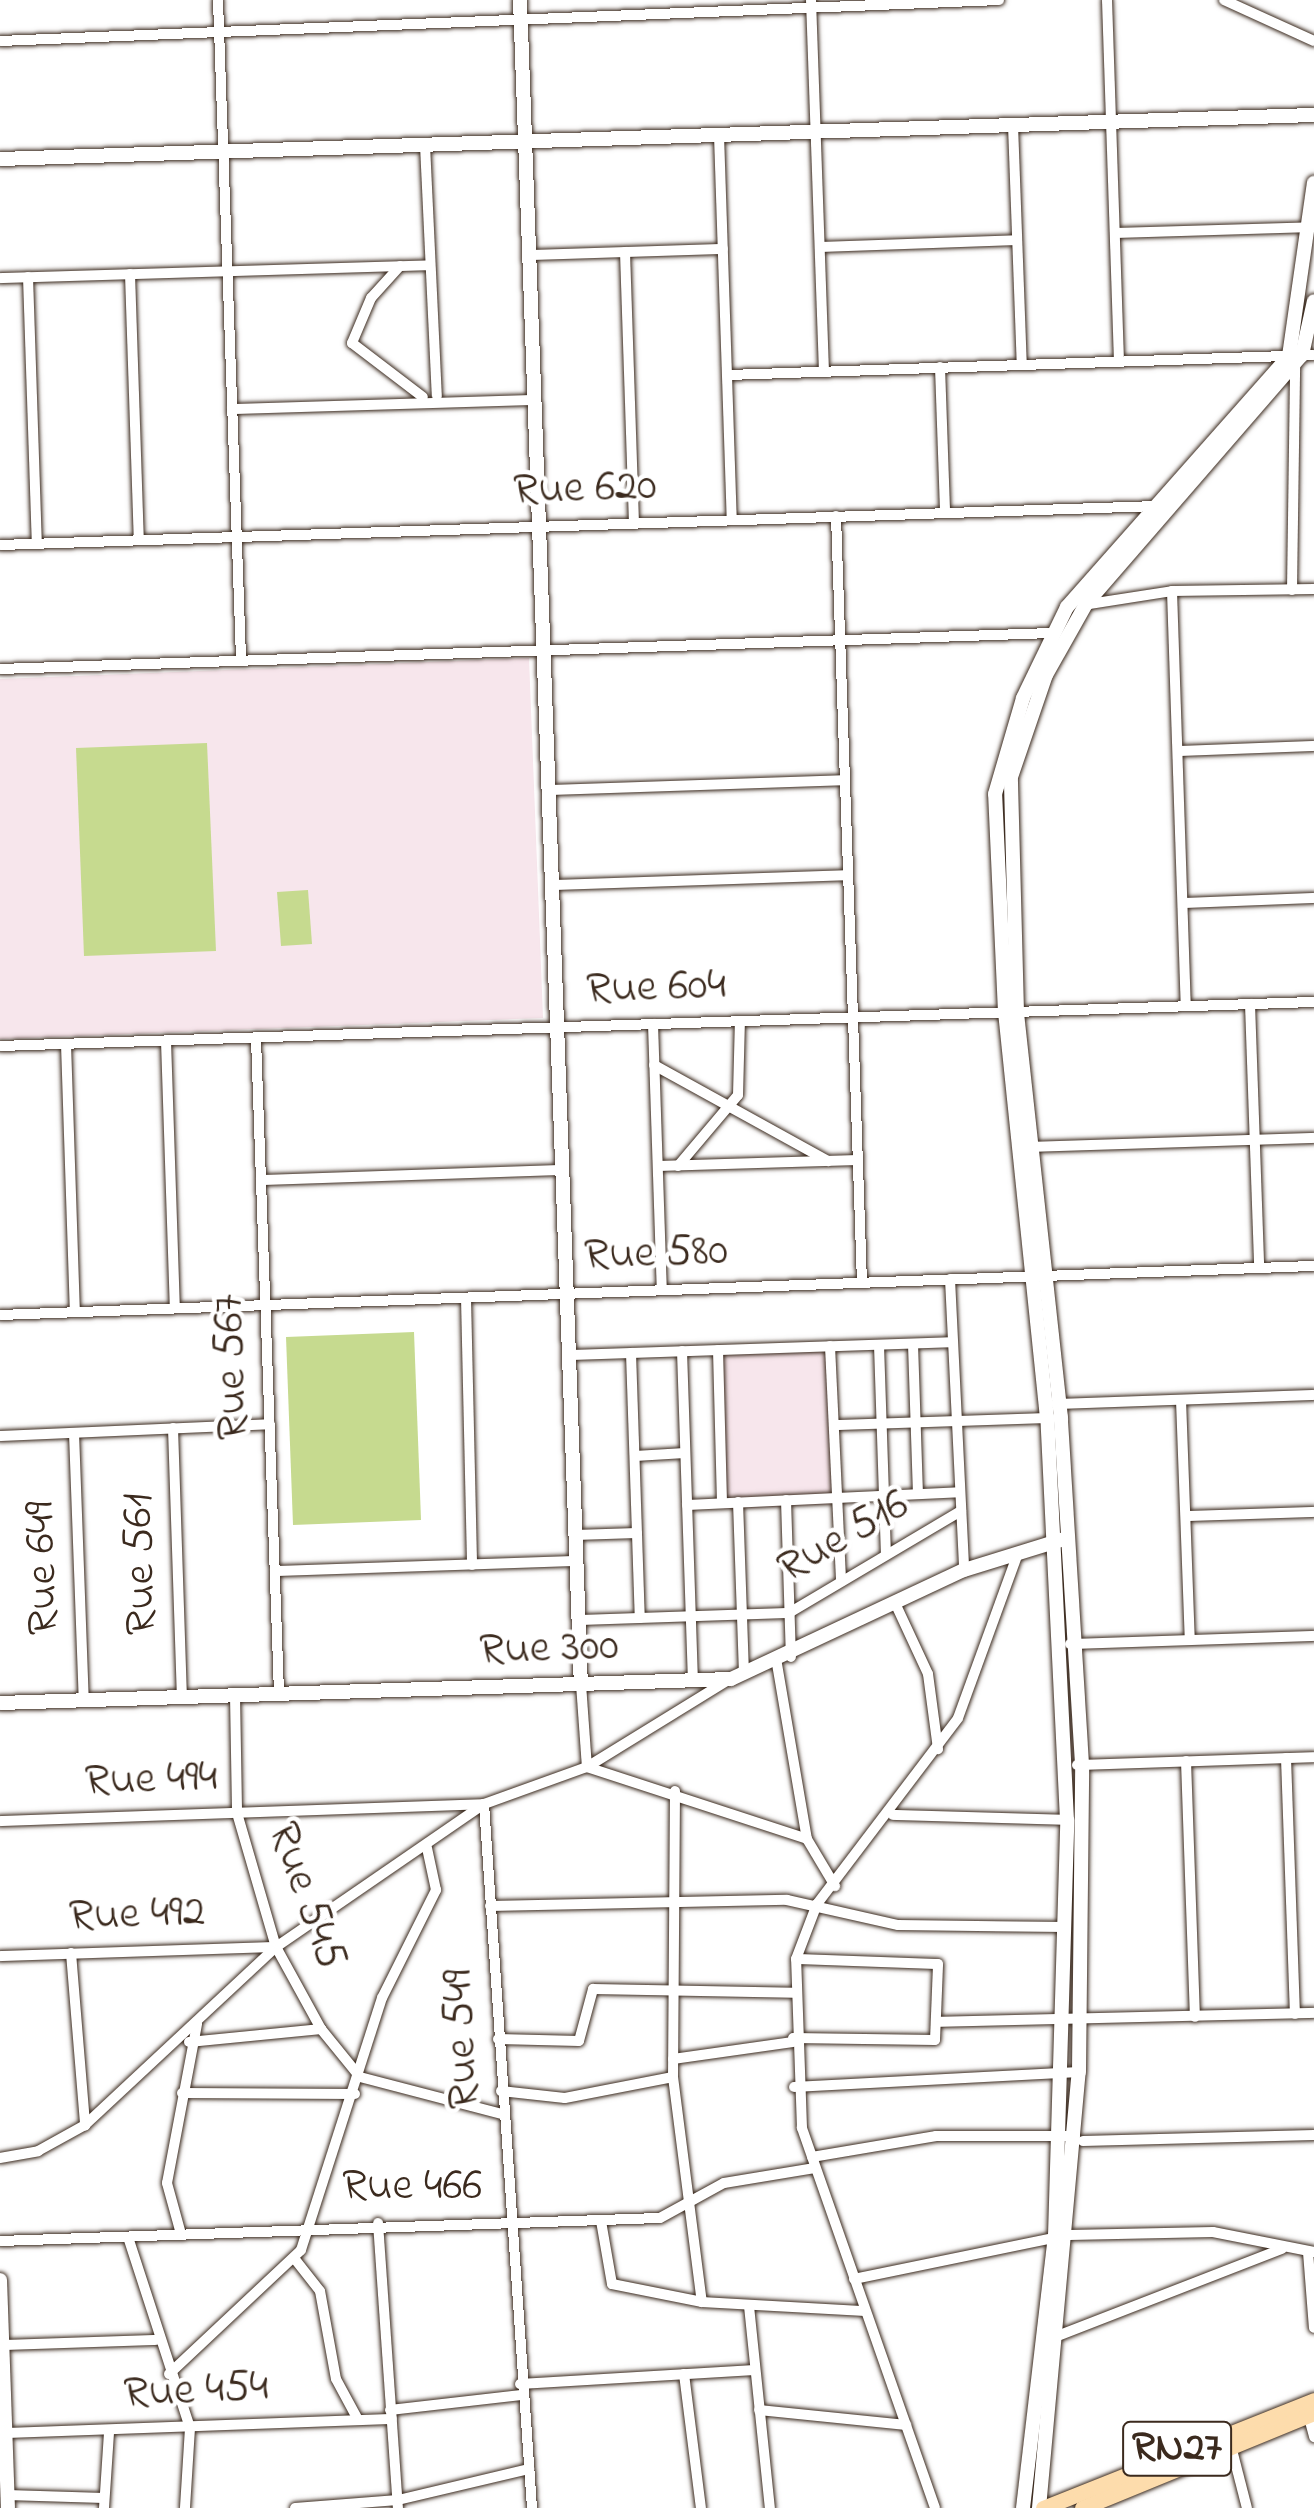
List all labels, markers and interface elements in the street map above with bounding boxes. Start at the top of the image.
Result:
street label: Rue 620 [512,461,658,519]
street label: Rue 604 [585,960,727,1018]
street label: Rue 580 [583,1226,729,1284]
street label: Rue 567 [203,1293,263,1441]
street label: Rue 516 [769,1479,919,1597]
street label: Rue 561 [113,1492,171,1636]
street label: Rue 649 [15,1500,73,1636]
street label: Rue 300 [478,1621,620,1679]
street label: Rue 494 [84,1752,218,1810]
street label: Rue 545 [254,1815,356,1977]
street label: Rue 492 [68,1887,206,1945]
street label: Rue 549 [432,1968,494,2110]
street label: Rue 466 [342,2161,482,2215]
street label: Rue 454 [122,2361,270,2423]
road number: RN27 [1122,2412,1232,2486]

